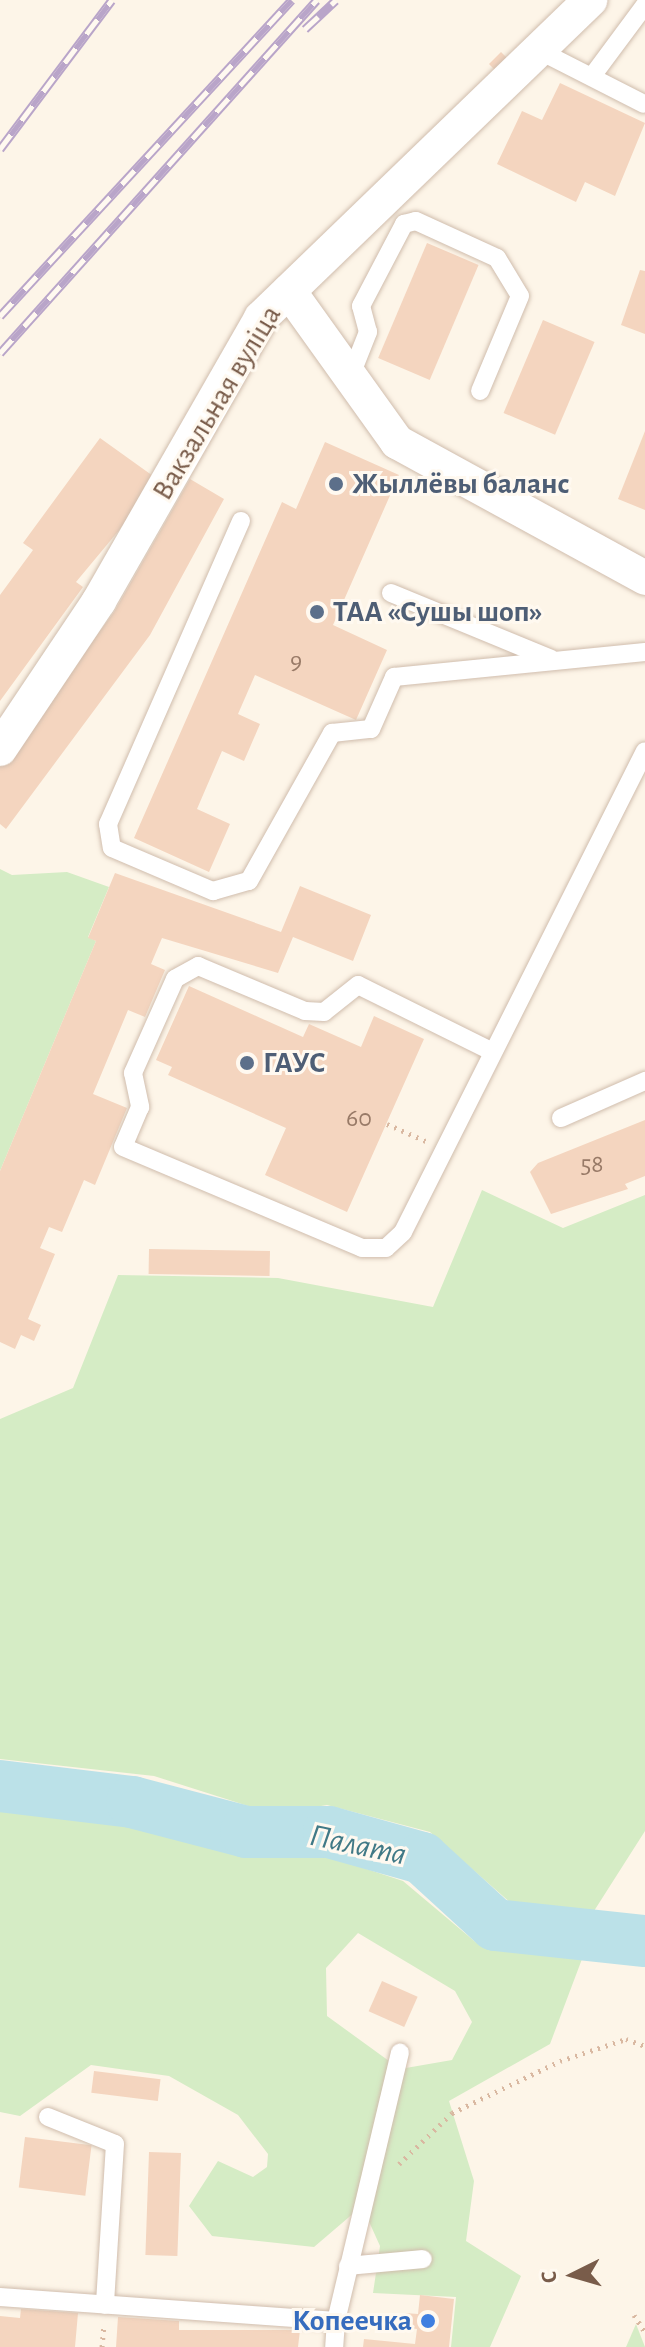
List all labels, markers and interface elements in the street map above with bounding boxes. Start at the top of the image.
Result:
street label: Вакзальная вуліца [145,299,289,507]
place label: Жыллёвы баланс [352,466,570,502]
marker: Жыллёвы баланс [327,475,345,493]
place label: ТАА «Сушы шоп» [333,594,543,630]
marker: ТАА «Сушы шоп» [308,603,326,621]
house number: 9 [290,646,302,678]
place label: ГАУС [263,1045,326,1081]
marker: ГАУС [238,1054,256,1072]
house number: 60 [346,1103,372,1135]
house number: 58 [580,1149,604,1181]
water label: Палата [306,1816,410,1874]
north arrow [533,2235,613,2315]
text: С [538,2270,561,2284]
place label: Копеечка [292,2303,412,2339]
marker: Копеечка [419,2312,437,2330]

